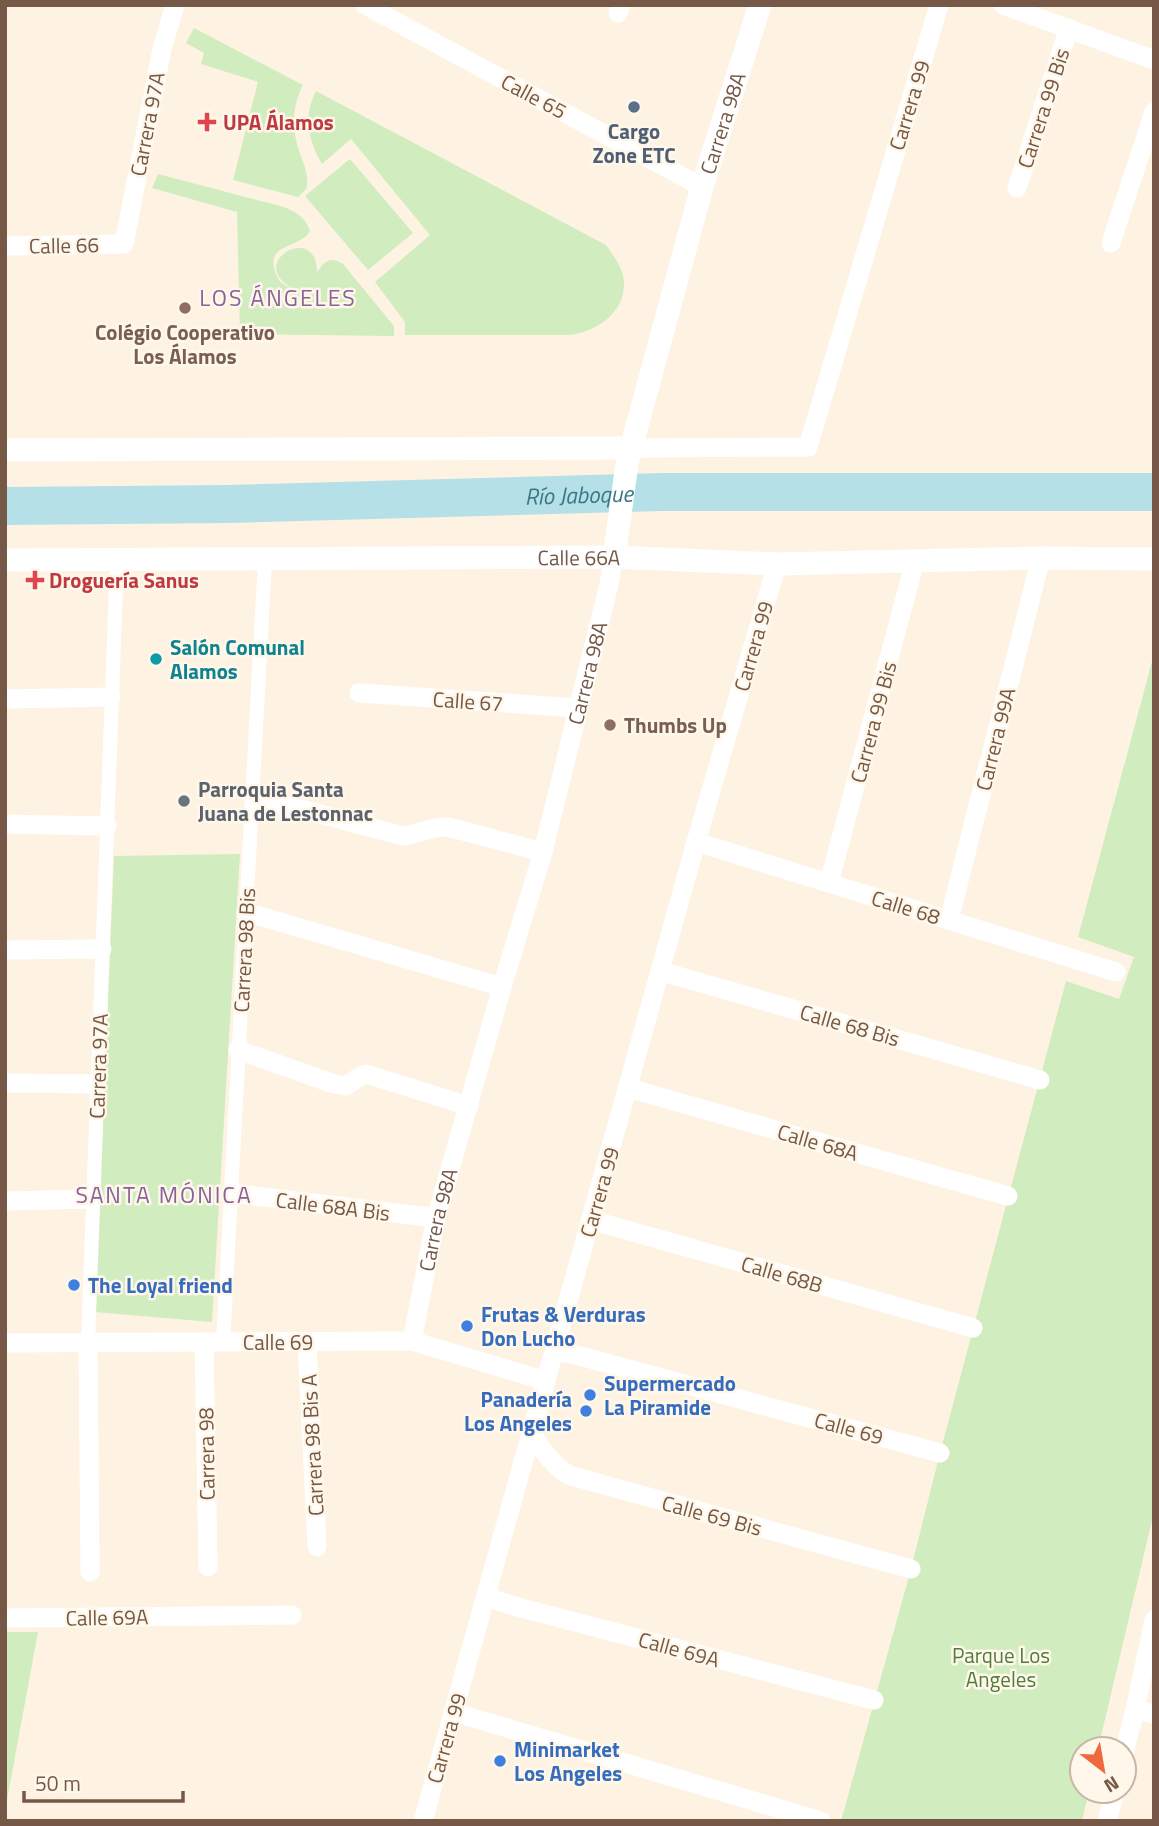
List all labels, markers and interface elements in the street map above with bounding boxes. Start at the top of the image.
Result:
street label: Carrera 99 Bis [1009,44,1077,172]
street label: Carrera 99 [880,56,938,154]
street label: Calle 65 [495,65,573,127]
street label: Carrera 98A [691,68,754,178]
street label: Carrera 97A [121,69,173,179]
marker: Cargo Zone ETC [626,99,642,115]
place label: UPA Álamos [223,106,334,138]
marker: UPA Álamos [197,112,217,132]
place label: Cargo Zone ETC [592,115,676,171]
street label: Calle 66 [29,228,99,262]
district label: LOS ÁNGELES [199,280,357,315]
marker: Colégio Cooperativo Los Álamos [177,300,193,316]
place label: Colégio Cooperativo Los Álamos [95,316,275,372]
water label: Río Jaboque [524,475,635,513]
street label: Calle 66A [537,541,622,573]
place label: Droguería Sanus [49,564,199,596]
marker: Droguería Sanus [27,572,43,588]
street label: Carrera 99 [725,597,781,695]
street label: Carrera 98A [559,618,615,728]
place label: Salón Comunal Alamos [170,631,305,687]
marker: Salón Comunal Alamos [148,651,164,667]
street label: Carrera 99 Bis [841,658,905,786]
street label: Calle 67 [432,683,504,719]
street label: Carrera 99A [967,684,1023,794]
place label: Thumbs Up [624,709,727,741]
marker: Thumbs Up [602,717,618,733]
place label: Parroquia Santa Juana de Lestonnac [198,773,373,829]
marker: Parroquia Santa Juana de Lestonnac [176,793,192,809]
street label: Calle 68 [868,881,945,933]
street label: Carrera 98 Bis [225,887,263,1013]
street label: Calle 68 Bis [796,996,904,1054]
street label: Carrera 97A [80,1012,116,1119]
street label: Calle 68A [774,1115,863,1169]
street label: Carrera 99 [571,1143,627,1241]
street label: Carrera 98A [410,1164,466,1274]
district label: SANTA MÓNICA [75,1177,253,1212]
street label: Calle 68A Bis [274,1183,392,1229]
street label: Calle 68B [738,1247,826,1301]
place label: The Loyal friend [88,1269,233,1301]
marker: The Loyal friend [66,1277,82,1293]
place label: Frutas & Verduras Don Lucho [481,1298,646,1354]
marker: Frutas & Verduras Don Lucho [459,1318,475,1334]
street label: Calle 69 [243,1326,313,1358]
place label: Supermercado La Piramide [604,1367,736,1423]
street label: Carrera 98 Bis A [292,1373,332,1517]
place label: Panadería Los Angeles [464,1383,572,1439]
marker: Supermercado La Piramide [582,1387,598,1403]
marker: Panadería Los Angeles [578,1403,594,1419]
street label: Calle 69 [811,1403,887,1453]
street label: Carrera 98 [189,1407,223,1501]
street label: Calle 69 Bis [658,1486,766,1544]
street label: Calle 69A [65,1600,149,1634]
street label: Calle 69A [635,1623,724,1675]
park label: Parque Los Angeles [952,1639,1050,1695]
street label: Carrera 99 [418,1689,474,1787]
place label: Minimarket Los Angeles [514,1733,622,1789]
north arrow [1068,1735,1138,1805]
marker: Minimarket Los Angeles [492,1753,508,1769]
scale bar [24,1759,184,1803]
text: 50 m [35,1767,81,1799]
text: N [1099,1769,1125,1801]

